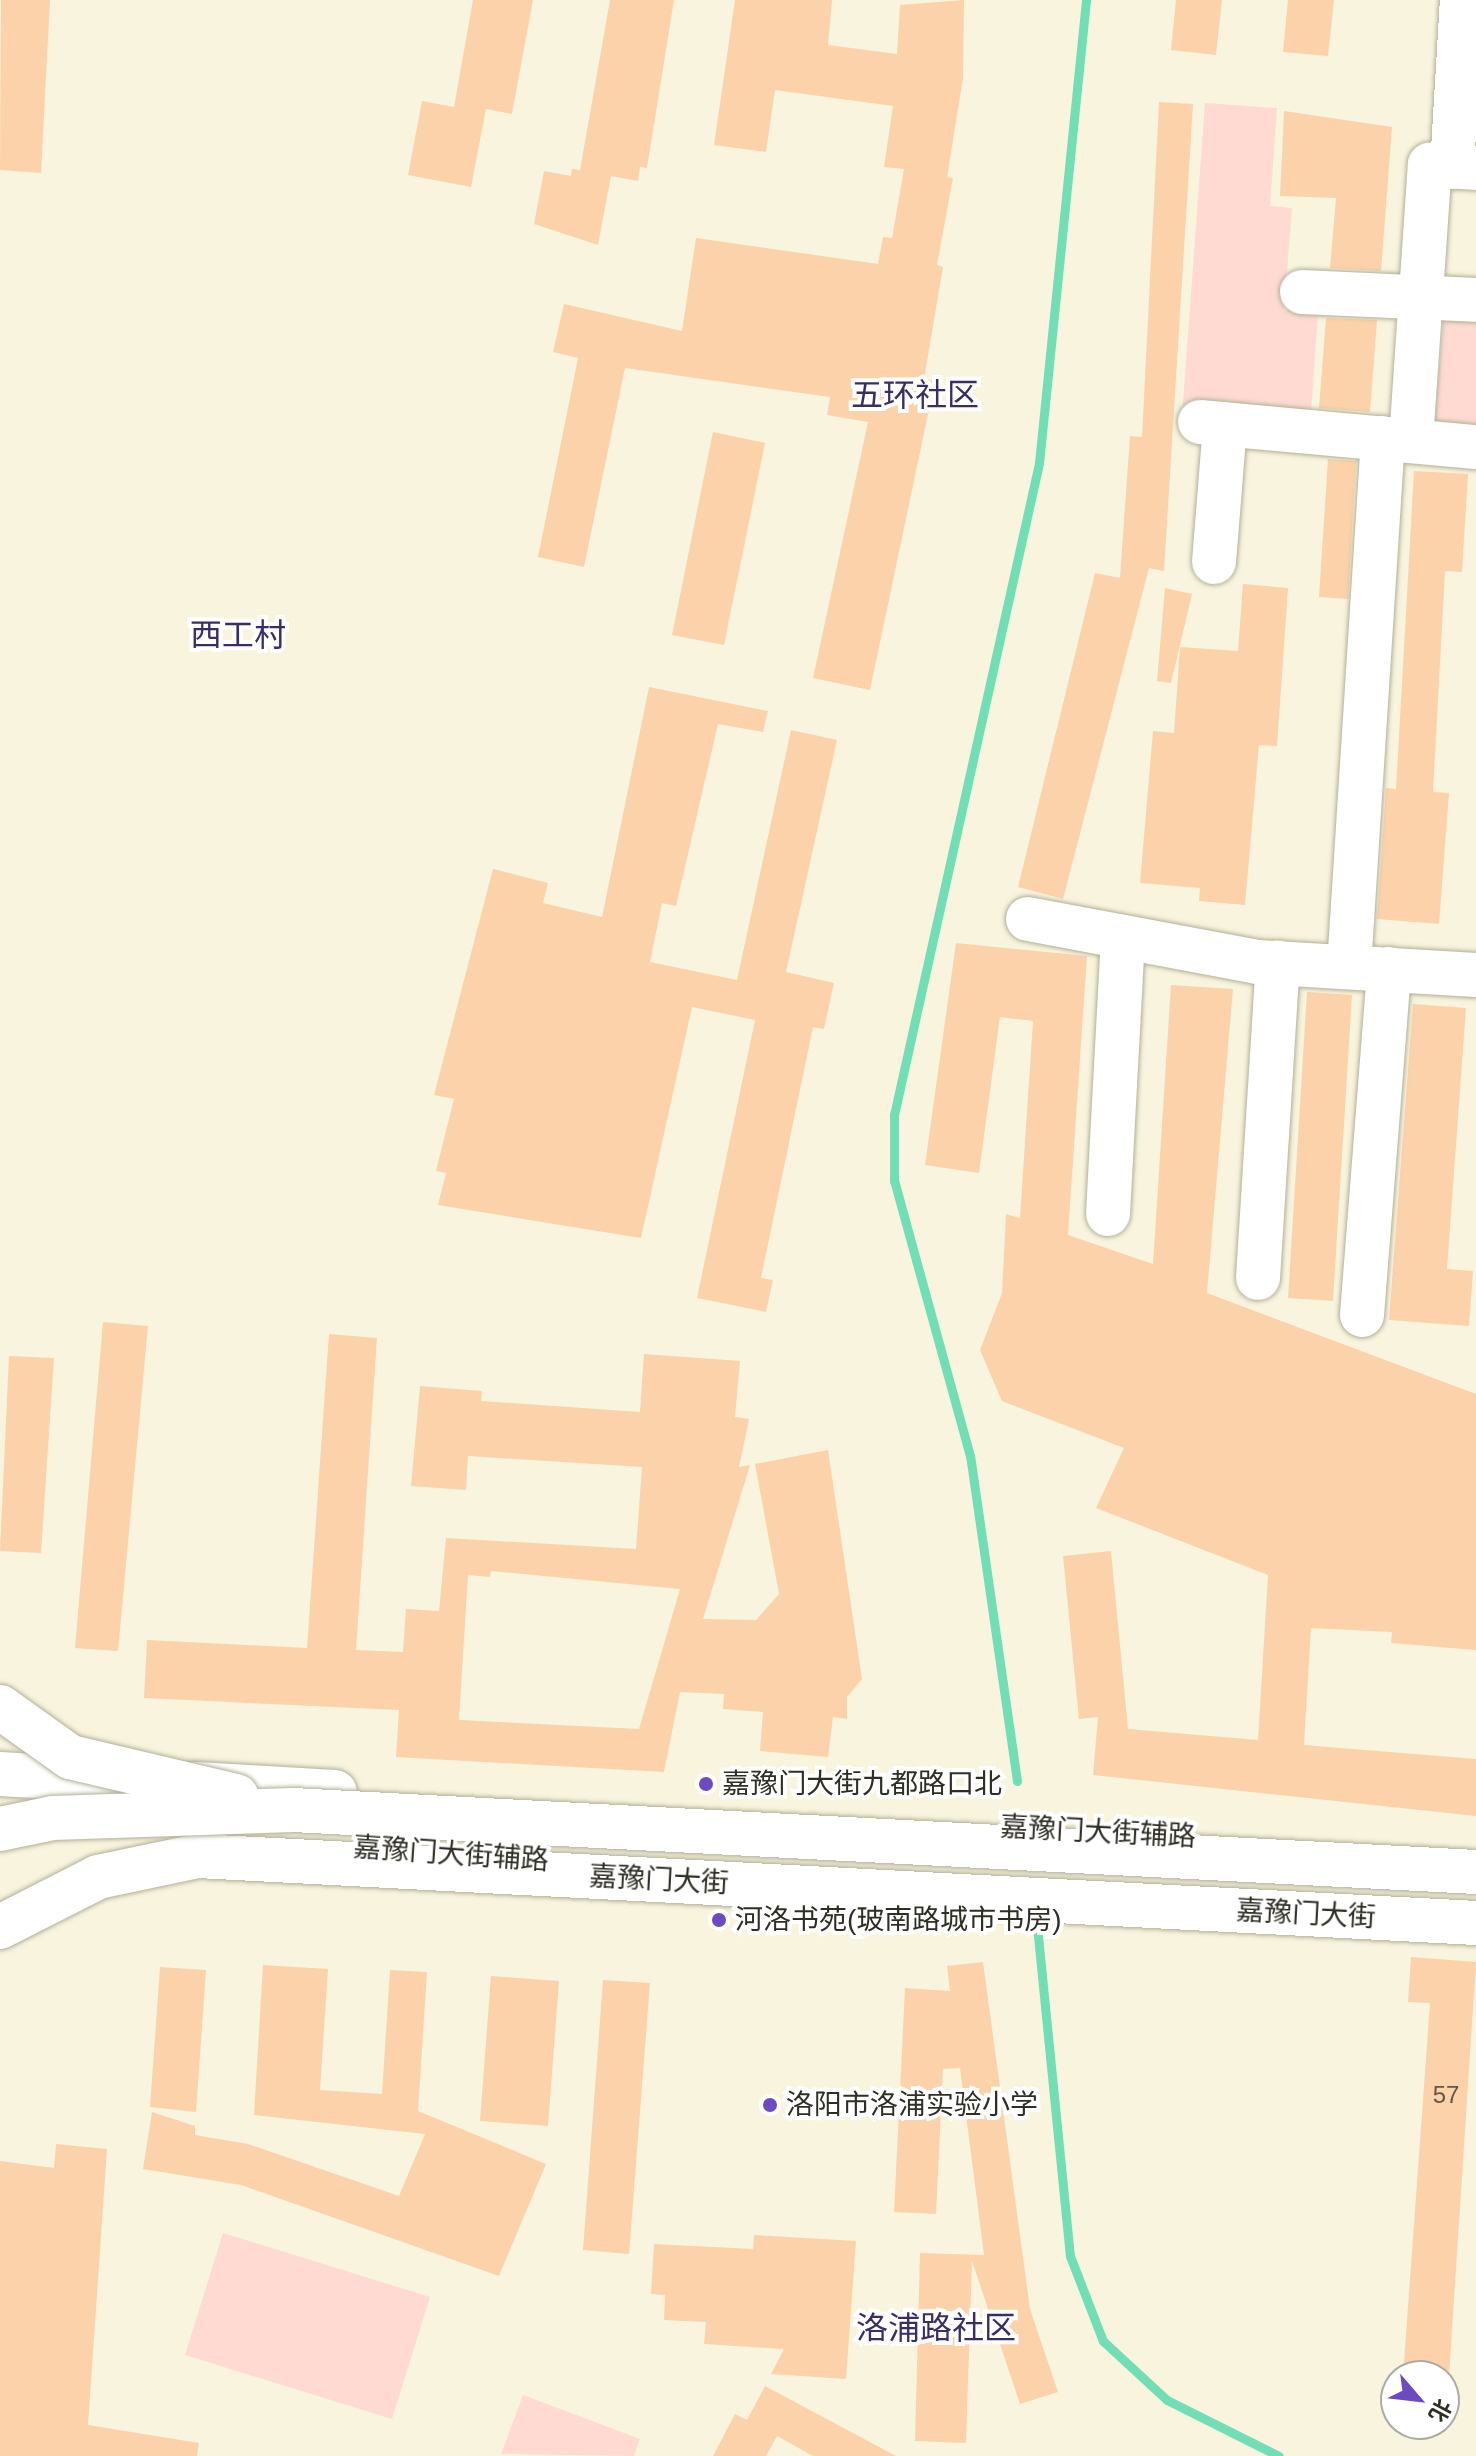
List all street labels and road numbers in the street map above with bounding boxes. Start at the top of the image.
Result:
street label: 嘉豫门大街辅路 [999,1810,1197,1854]
street label: 嘉豫门大街辅路 [352,1830,550,1878]
street label: 嘉豫门大街 [588,1860,730,1900]
street label: 嘉豫门大街 [1235,1894,1377,1934]

